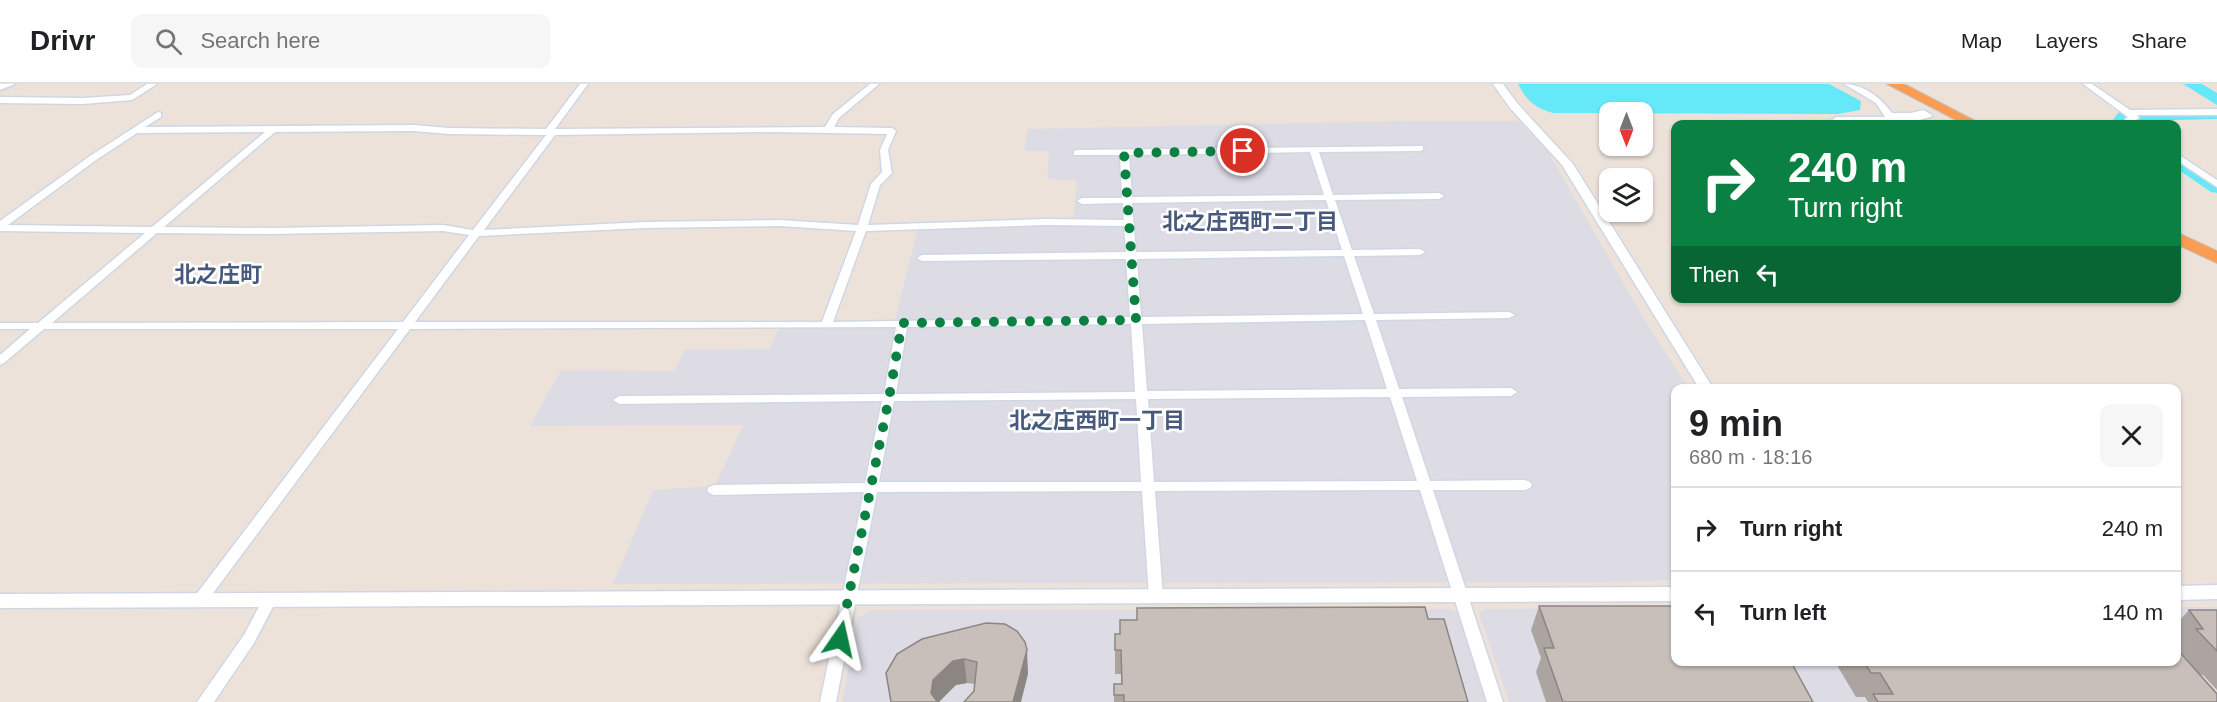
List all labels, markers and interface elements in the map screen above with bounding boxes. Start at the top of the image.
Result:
search box [131,14,551,68]
text: Drivr [30,25,95,56]
icon: search [152,25,185,58]
text: Search here [200,28,320,53]
text: Map [1961,29,2002,52]
text: Layers [2035,29,2098,52]
text: Share [2131,29,2187,52]
north arrow [1599,102,1653,156]
map controls [1599,102,1653,222]
pin [1217,125,1268,176]
icon: arrive [1226,134,1259,167]
icon: right [1689,144,1767,222]
text: 240 m [1788,144,1907,191]
button: layers [1599,168,1653,222]
text: Turn right [1788,193,1903,223]
district label: 北之庄西町二丁目 [1162,209,1338,234]
icon: left [1751,258,1784,291]
district label: 北之庄町 [174,262,262,287]
text: Then [1689,262,1739,287]
text: 9 min [1689,403,1783,444]
button: close [2100,404,2163,467]
district label: 北之庄西町一丁目 [1009,408,1185,433]
text: 680 m · 18:16 [1689,446,1812,468]
icon: right [1689,513,1722,546]
text: Turn right [1740,516,1842,541]
text: 240 m [2102,516,2163,541]
icon: left [1689,597,1722,630]
text: Turn left [1740,600,1826,625]
text: 140 m [2102,600,2163,625]
position arrow [808,607,872,671]

